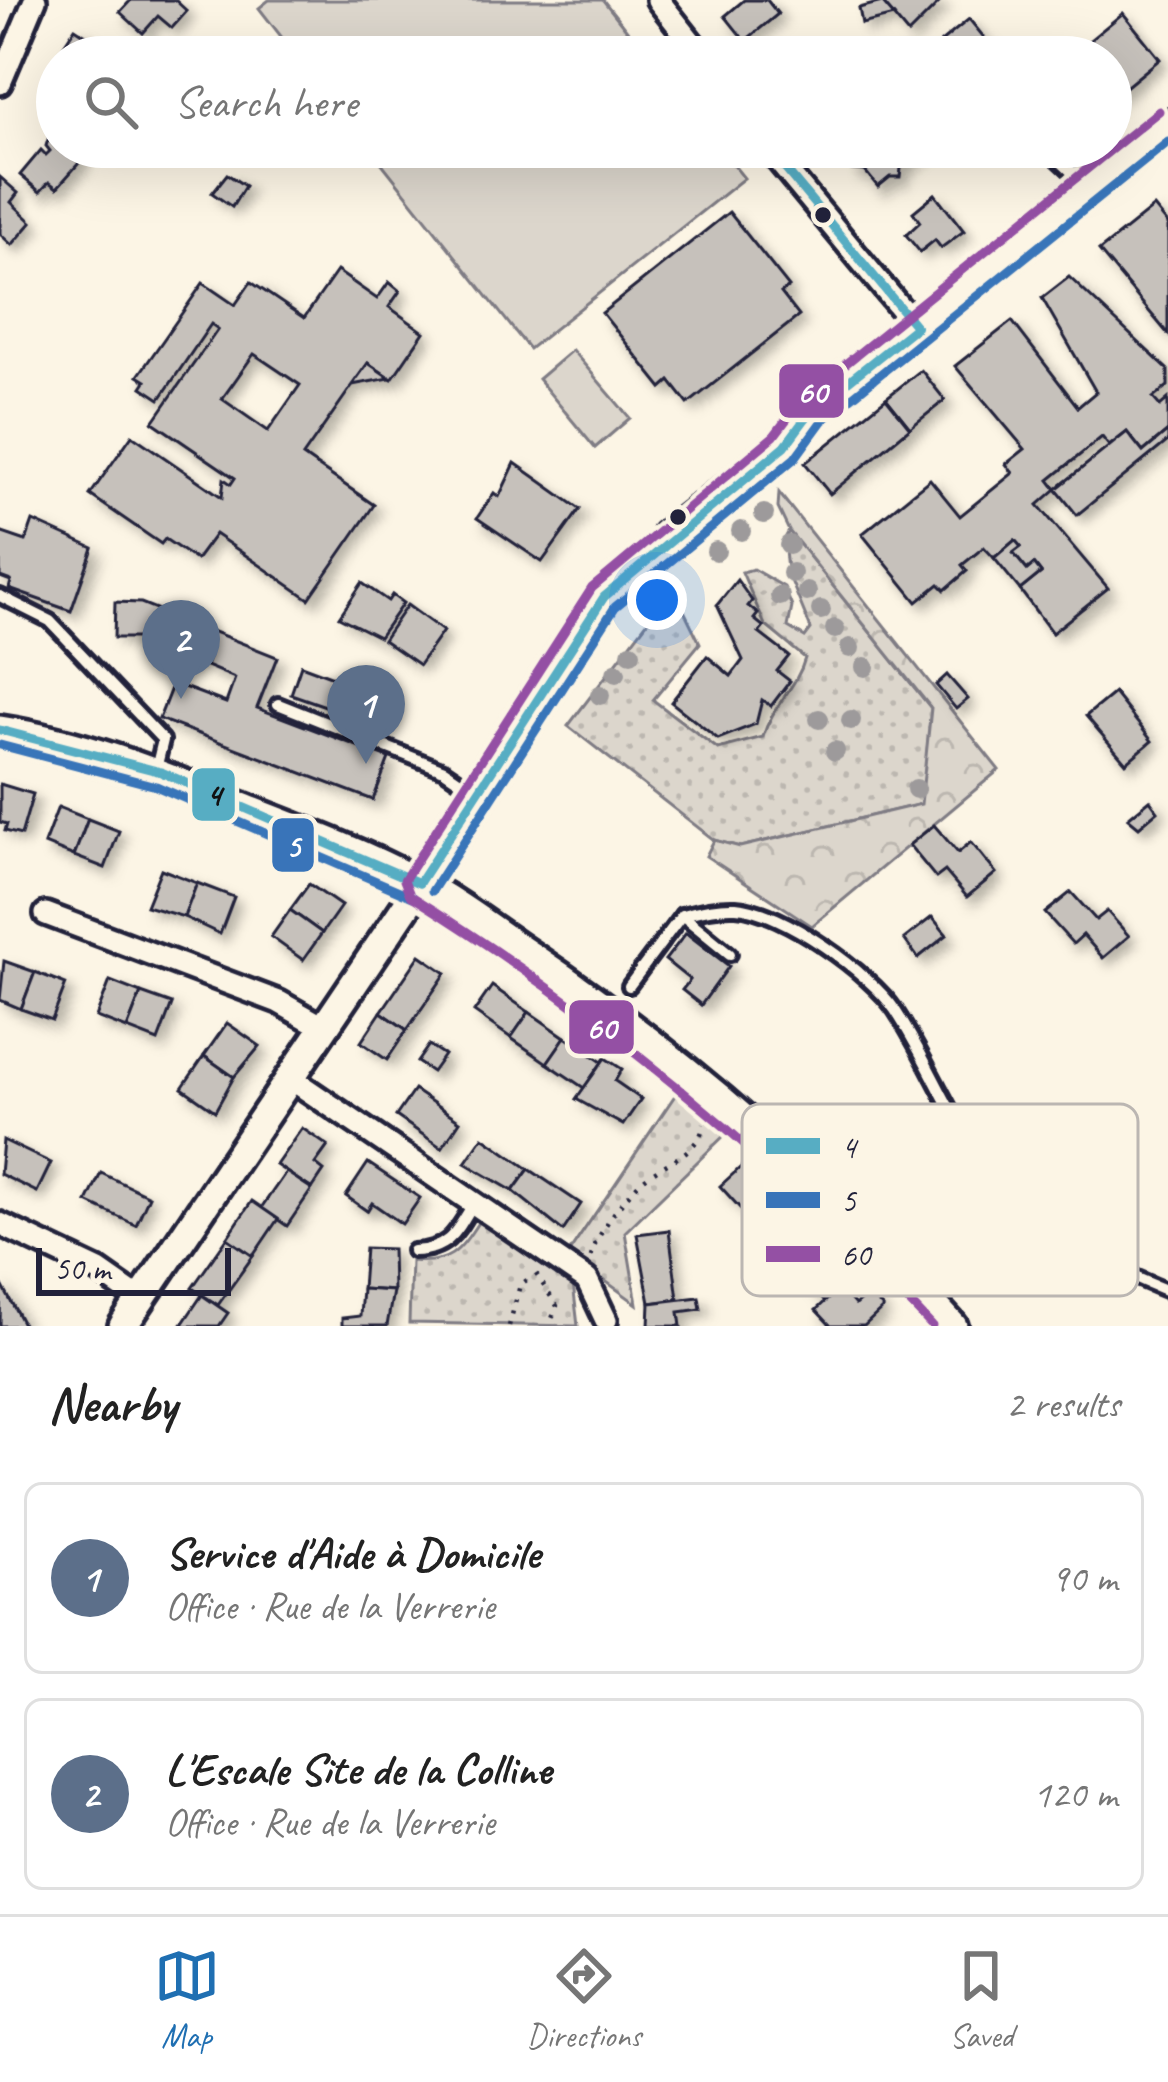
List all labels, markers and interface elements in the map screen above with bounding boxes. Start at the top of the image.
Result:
search box [36,36,1132,168]
icon: search [78,69,144,135]
text: Search here [174,74,357,131]
unlabelled marker [812,204,834,226]
line badge: 60 [777,362,846,420]
text: 60 [797,371,830,413]
unlabelled marker [667,506,689,528]
your location [627,570,687,630]
pin: 2 [142,600,220,699]
pin: 1 [327,665,405,764]
line badge: 4 [190,766,237,823]
text: 4 [207,774,226,816]
line badge: 5 [270,816,316,874]
text: 5 [286,825,303,867]
line badge: 60 [567,998,636,1056]
text: 60 [586,1007,619,1049]
legend [742,1104,1138,1296]
text: 4 [841,1126,859,1168]
text: 5 [841,1180,858,1222]
text: 60 [841,1234,873,1276]
scale bar [36,1242,231,1295]
text: 50 m [54,1248,110,1290]
text: Nearby [48,1372,176,1436]
text: 2 results [1006,1380,1120,1429]
text: Service d'Aide à Domicile [165,1525,540,1582]
text: 1 [81,1554,99,1603]
text: 90 m [1051,1554,1117,1603]
text: Office · Rue de la Verrerie [165,1582,495,1631]
text: L'Escale Site de la Colline [165,1741,551,1798]
text: 2 [81,1770,99,1819]
text: 120 m [1033,1770,1117,1819]
text: Office · Rue de la Verrerie [165,1798,495,1847]
tab: Map [154,1943,220,2057]
tab: Directions [527,1943,641,2057]
tab: Saved [948,1943,1014,2057]

